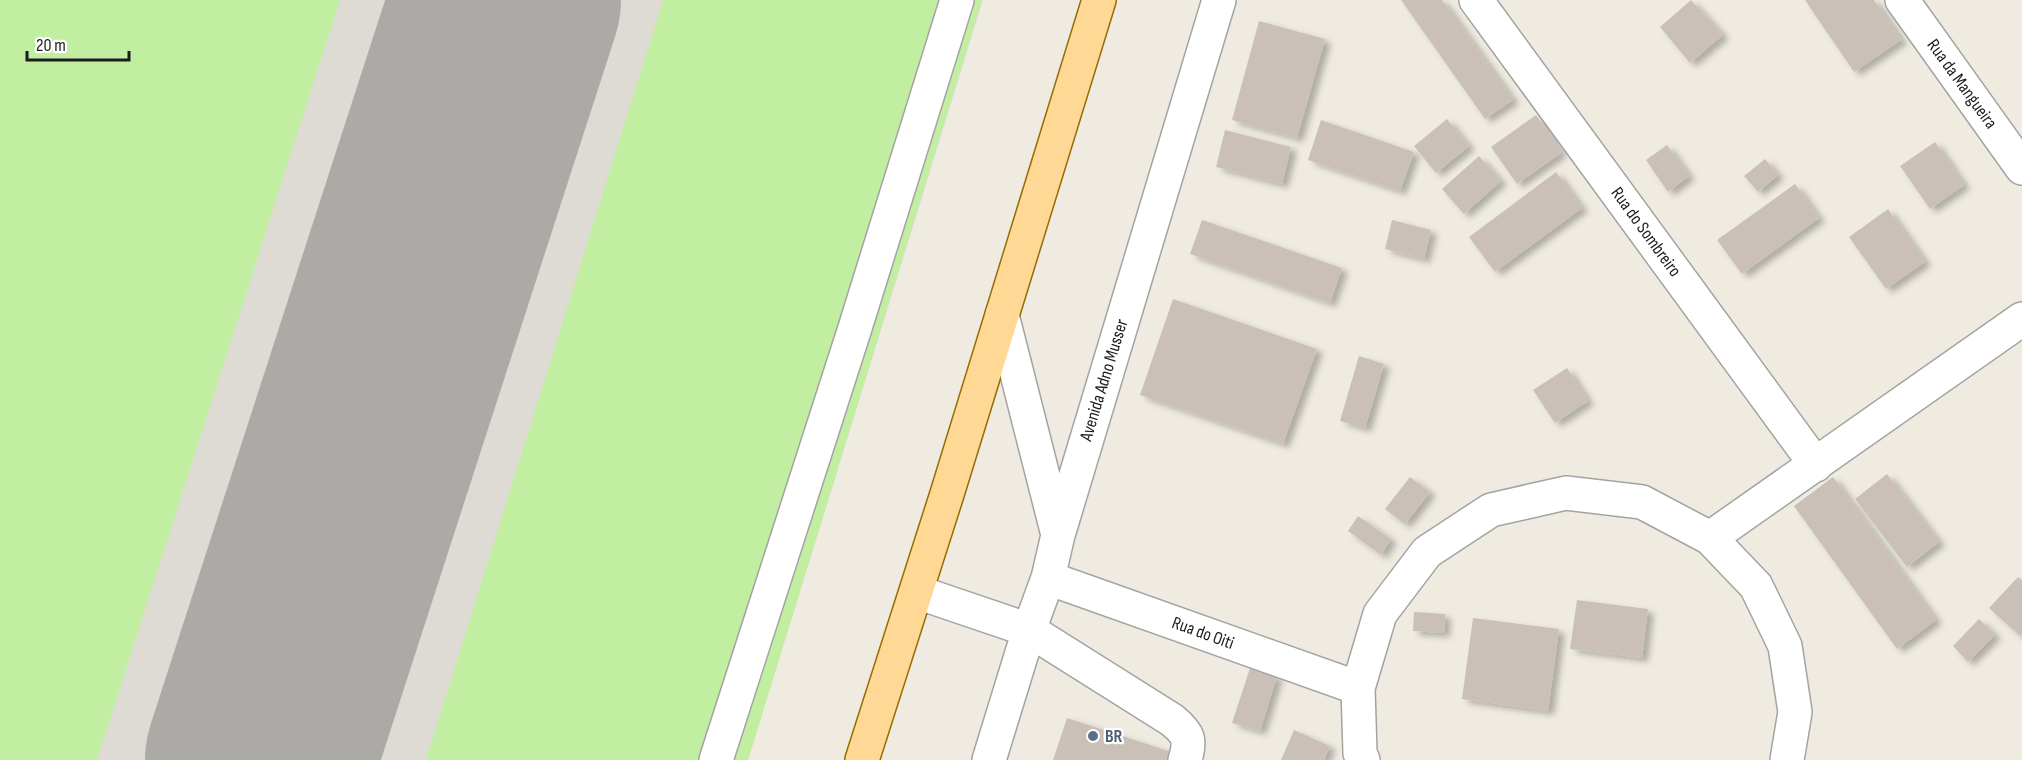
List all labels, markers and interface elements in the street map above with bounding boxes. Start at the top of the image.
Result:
scale bar [27,24,129,62]
text: 20 m [36,35,66,56]
street label: Rua da Mangueira [1923,35,2001,133]
street label: Rua do Sombreiro [1607,183,1685,281]
street label: Avenida Adno Musser [1075,317,1132,444]
street label: Rua do Oiti [1169,612,1237,654]
place label: BR [1105,726,1123,747]
marker: BR [1086,729,1100,743]

